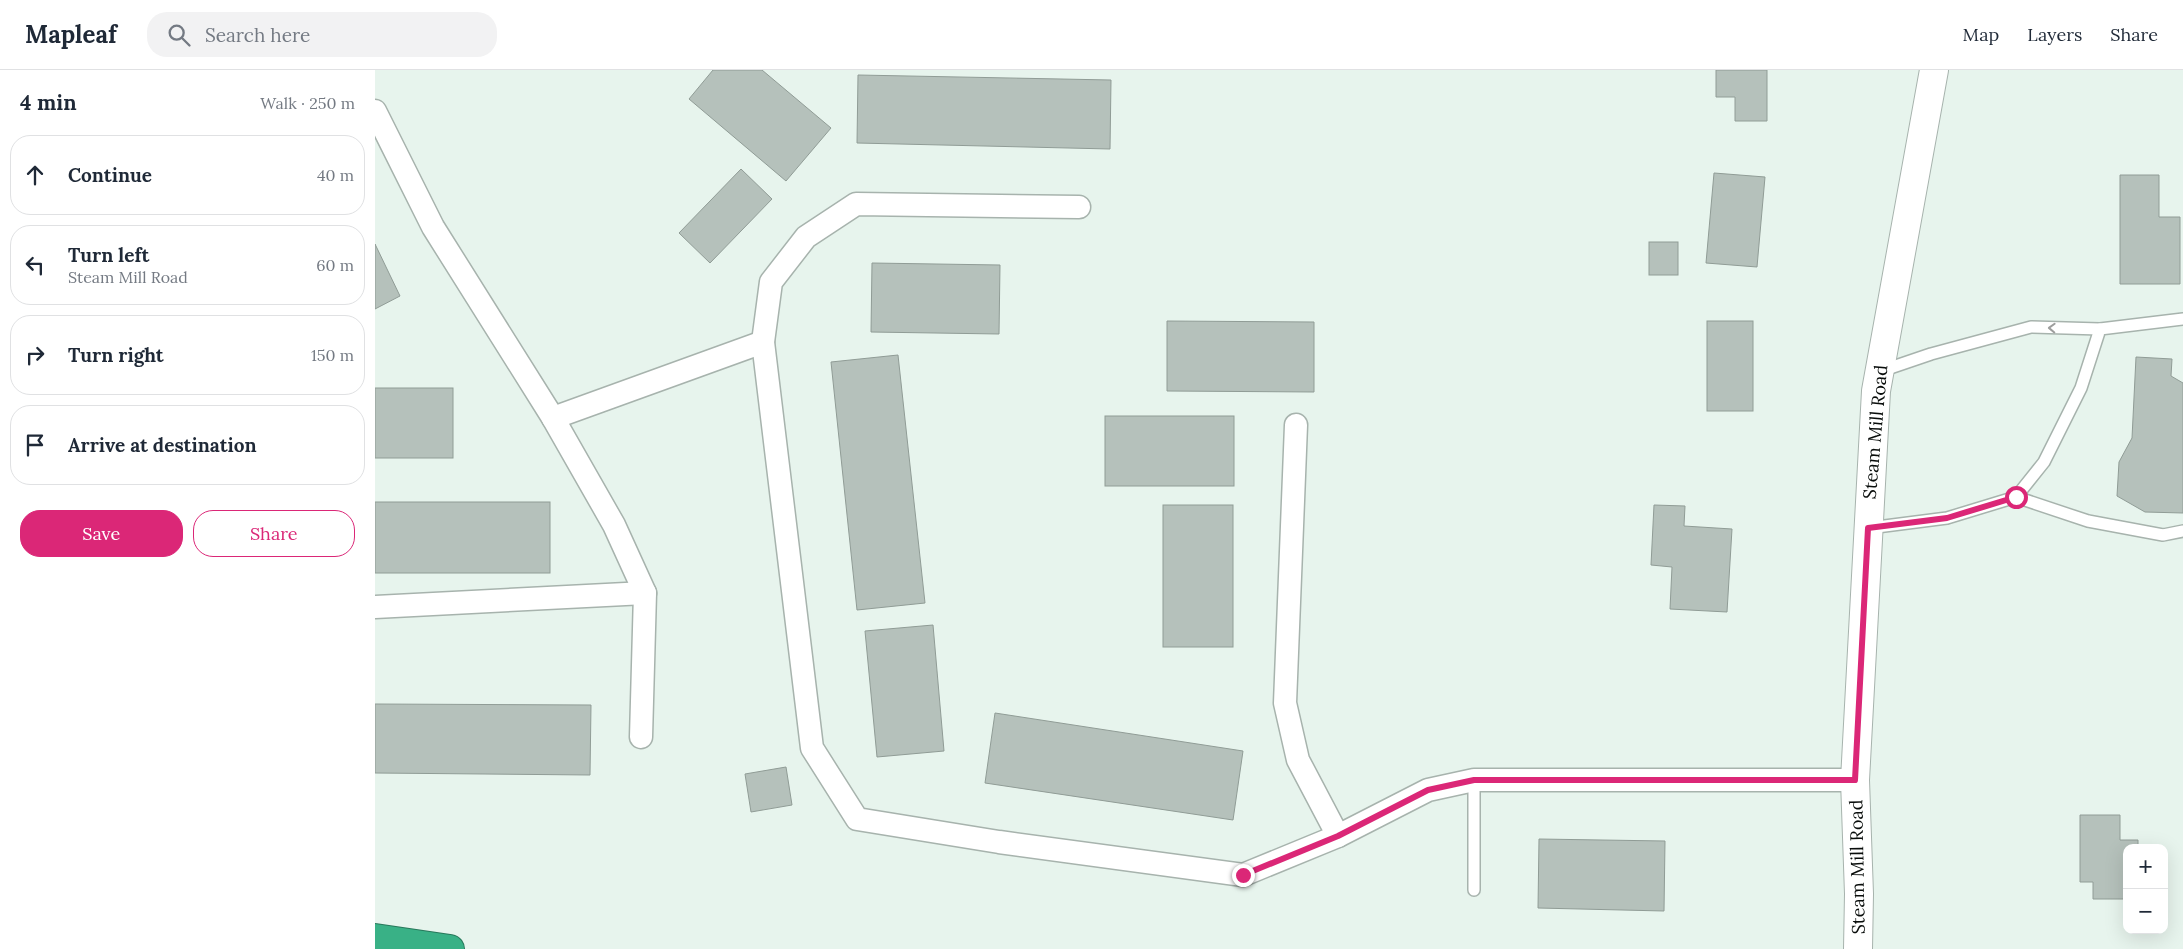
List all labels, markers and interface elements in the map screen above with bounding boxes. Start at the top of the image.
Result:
search box [147,12,497,57]
text: Mapleaf [25,19,117,50]
icon: search [165,21,193,49]
text: Search here [205,23,310,47]
text: Map [1963,23,1999,46]
text: Layers [2027,23,2082,46]
text: Share [2110,23,2158,46]
text: 4 min [20,89,77,116]
text: Walk · 250 m [260,93,355,113]
icon: ahead [21,161,49,189]
text: Continue [68,163,152,187]
text: 40 m [317,165,354,185]
text: Turn left [68,243,149,267]
icon: left [21,251,49,279]
text: 60 m [316,255,354,275]
text: Steam Mill Road [68,267,188,287]
one-way arrow [2047,322,2055,333]
icon: right [21,341,49,369]
text: Turn right [68,343,164,367]
text: 150 m [311,345,354,365]
street label: Steam Mill Road [1858,364,1892,500]
icon: arrive [21,431,49,459]
text: Arrive at destination [68,433,257,457]
route start [2005,486,2028,509]
button: Save [20,510,183,557]
button: Share [193,510,355,557]
street label: Steam Mill Road [1844,799,1870,935]
map controls [2123,844,2168,934]
button: + [2123,844,2168,889]
route end [1232,864,1255,887]
button: − [2123,889,2168,934]

